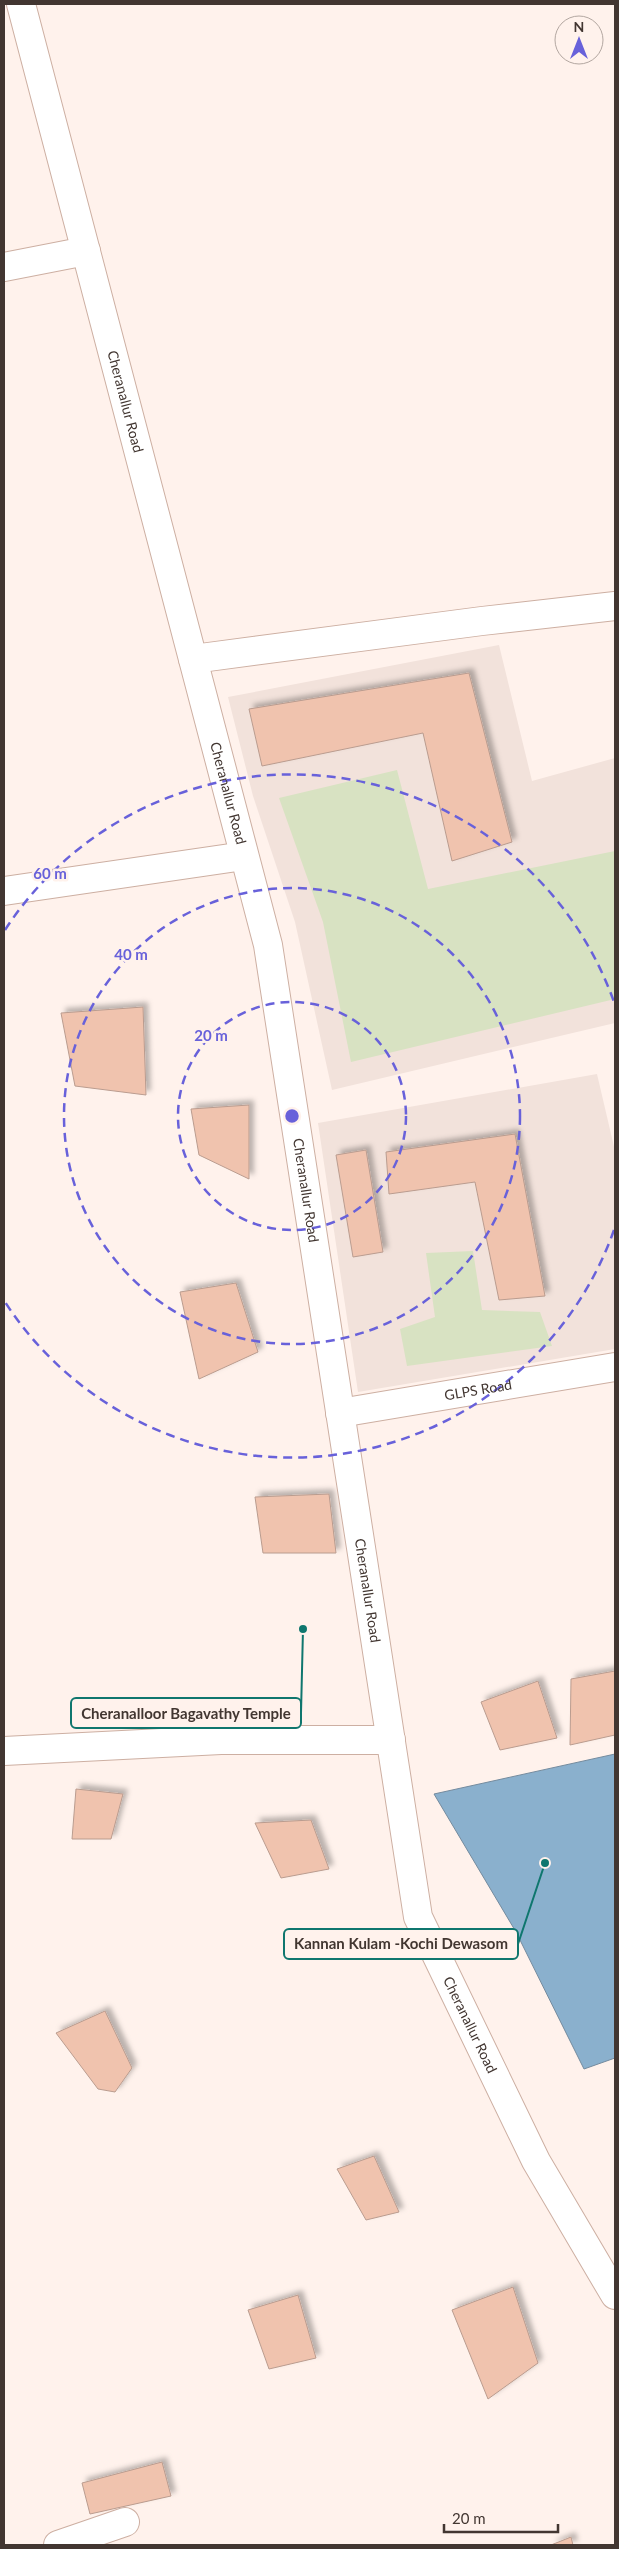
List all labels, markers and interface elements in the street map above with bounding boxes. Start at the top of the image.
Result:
north arrow [554,15,604,65]
text: N [574,18,584,35]
street label: Cheranallur Road [104,348,147,454]
street label: Cheranallur Road [207,740,250,846]
text: 60 m [33,864,67,882]
text: 40 m [114,945,148,963]
text: 20 m [194,1026,228,1044]
centre of rings [283,1107,301,1125]
street label: Cheranallur Road [290,1137,323,1243]
street label: GLPS Road [443,1375,513,1403]
street label: Cheranallur Road [352,1537,385,1644]
callout: Cheranalloor Bagavathy Temple [71,1698,301,1728]
text: Cheranalloor Bagavathy Temple [81,1704,291,1722]
callout: Kannan Kulam -Kochi Dewasom [284,1929,518,1959]
text: Kannan Kulam -Kochi Dewasom [294,1934,508,1952]
street label: Cheranallur Road [440,1973,501,2076]
scale bar [444,2502,558,2534]
text: 20 m [452,2509,486,2527]

